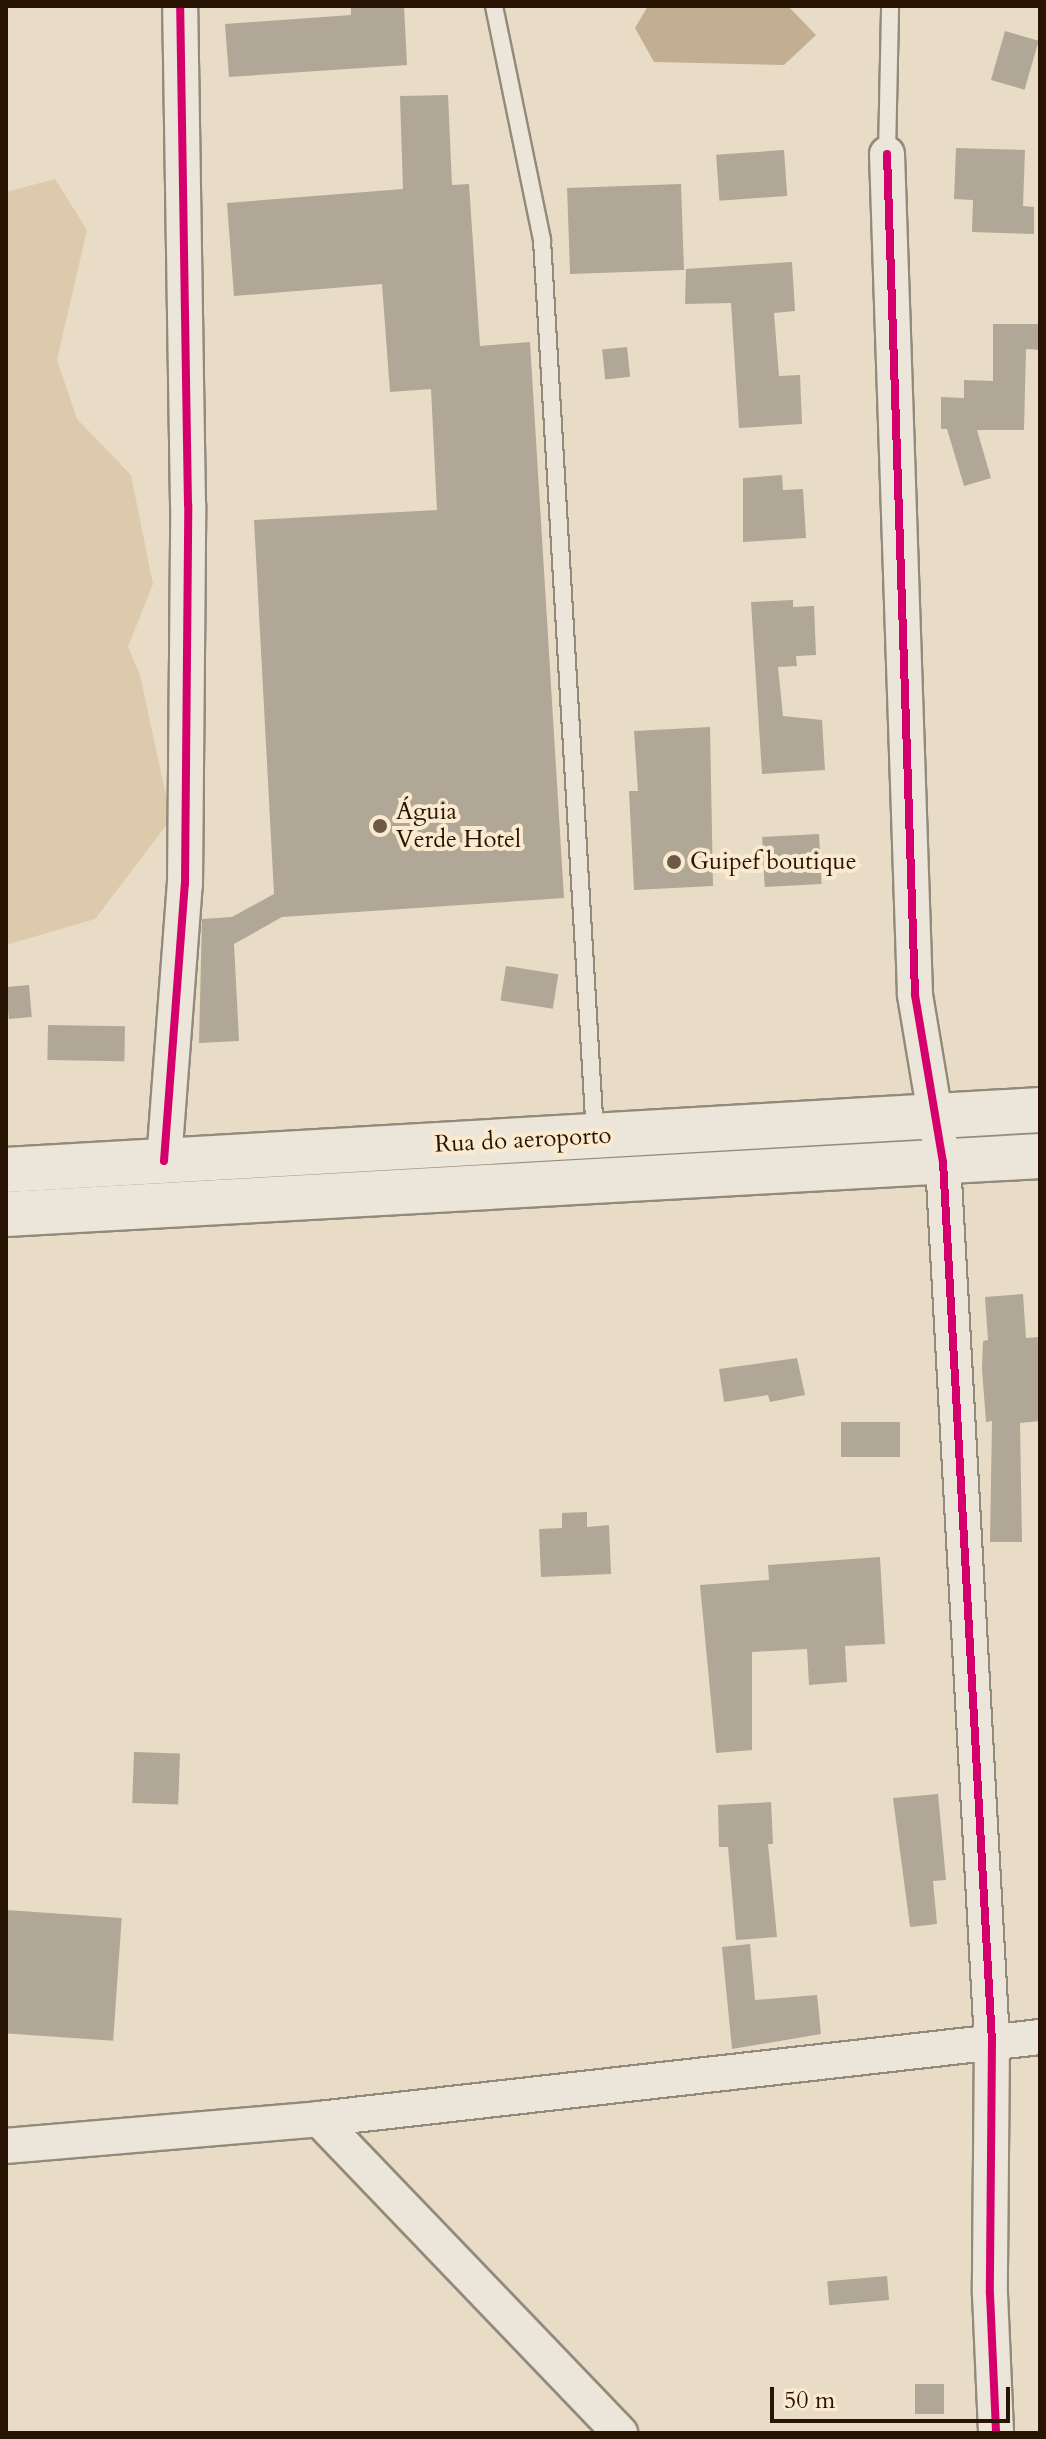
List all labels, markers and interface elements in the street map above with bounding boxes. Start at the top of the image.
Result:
place label: Águia Verde Hotel [396,798,521,854]
marker: Águia Verde Hotel [371,817,389,835]
place label: Guipef boutique [690,848,857,876]
marker: Guipef boutique [665,853,683,871]
street label: Rua do aeroporto [434,1121,612,1159]
scale bar [774,2371,1014,2421]
text: 50 m [784,2384,835,2417]

